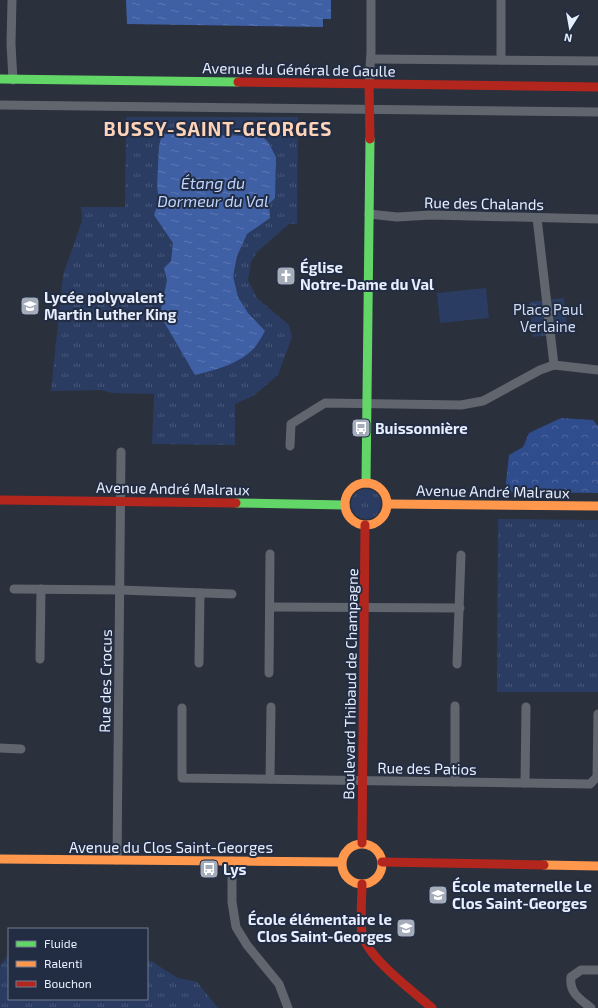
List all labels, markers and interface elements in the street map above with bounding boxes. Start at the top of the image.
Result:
north arrow [550,8,590,48]
text: N [563,31,573,45]
street label: Avenue du Général de Gaulle [202,58,396,80]
district label: BUSSY-SAINT-GEORGES [104,117,332,140]
water label: Étang du Dormeur du Val [157,173,269,210]
street label: Rue des Chalands [424,193,544,213]
place label: Église Notre-Dame du Val [300,257,434,293]
church icon: Église Notre-Dame du Val [275,265,297,287]
place label: Lycée polyvalent Martin Luther King [44,288,177,323]
school or university icon: Lycée polyvalent Martin Luther King [19,295,41,317]
park label: Place Paul Verlaine [513,300,584,335]
bus stop icon: Buissonnière [350,417,372,439]
place label: Buissonnière [375,419,468,437]
street label: Avenue André Malraux [96,478,250,498]
street label: Avenue André Malraux [416,481,570,501]
street label: Boulevard Thibaud de Champagne [339,568,361,800]
street label: Rue des Crocus [95,629,115,733]
street label: Rue des Patios [377,758,477,778]
street label: Avenue du Clos Saint-Georges [69,838,273,856]
bus stop icon: Lys [198,858,220,880]
place label: Lys [223,860,247,879]
place label: École maternelle Le Clos Saint-Georges [452,876,592,912]
school or university icon: École maternelle Le Clos Saint-Georges [427,884,449,906]
place label: École élémentaire le Clos Saint-Georges [248,909,392,945]
school or university icon: École élémentaire le Clos Saint-Georges [395,917,417,939]
legend [8,928,148,1000]
text: Fluide [44,936,77,950]
text: Ralenti [44,956,83,970]
text: Bouchon [44,976,92,990]

